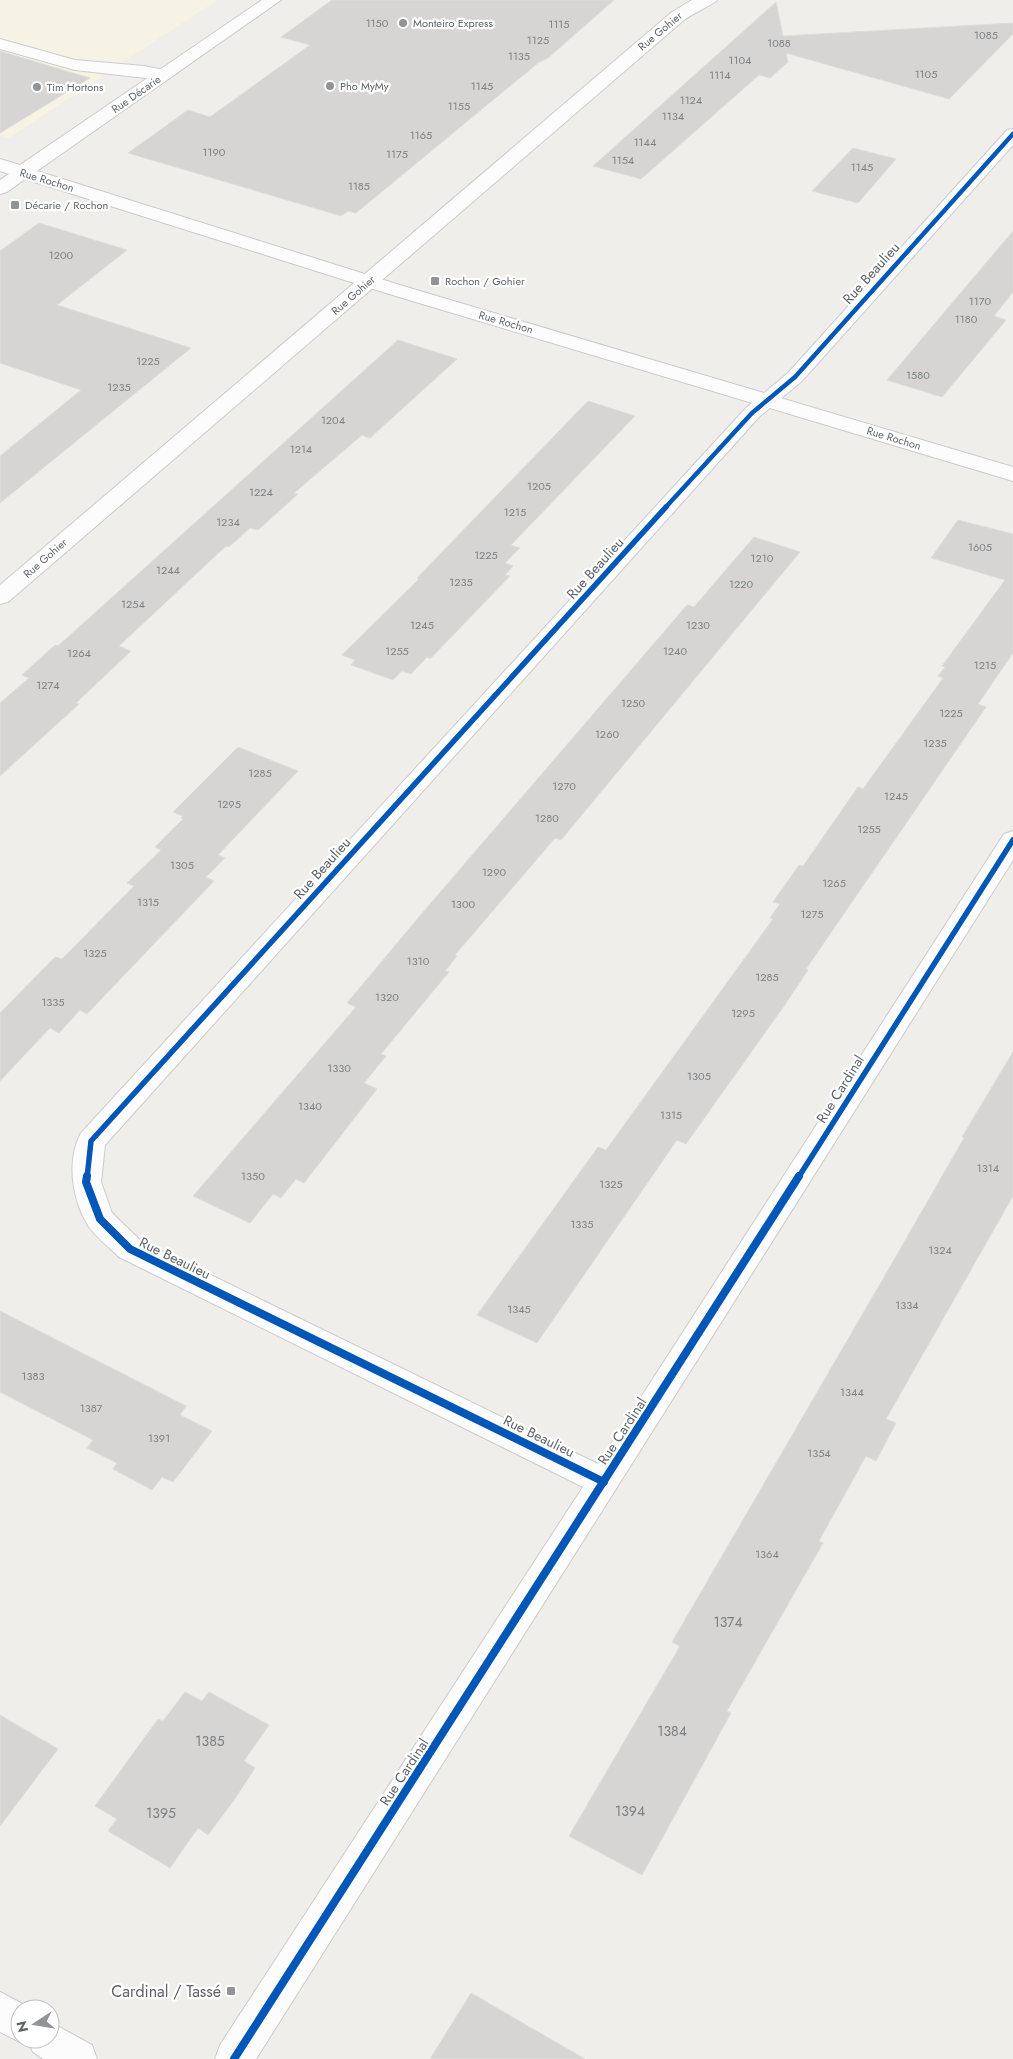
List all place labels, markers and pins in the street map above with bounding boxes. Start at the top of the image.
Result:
place label: Monteiro Express [413,15,493,31]
marker: Monteiro Express [397,17,409,29]
place label: Pho MyMy [340,78,389,94]
place label: Tim Hortons [47,79,104,95]
marker: Pho MyMy [324,80,336,92]
marker: Tim Hortons [31,81,43,93]
place label: Décarie / Rochon [25,197,108,213]
marker: Décarie / Rochon [9,199,21,211]
place label: Rochon / Gohier [445,273,525,289]
marker: Rochon / Gohier [429,275,441,287]
place label: Cardinal / Tassé [111,1980,221,2003]
marker: Cardinal / Tassé [225,1985,237,1997]

